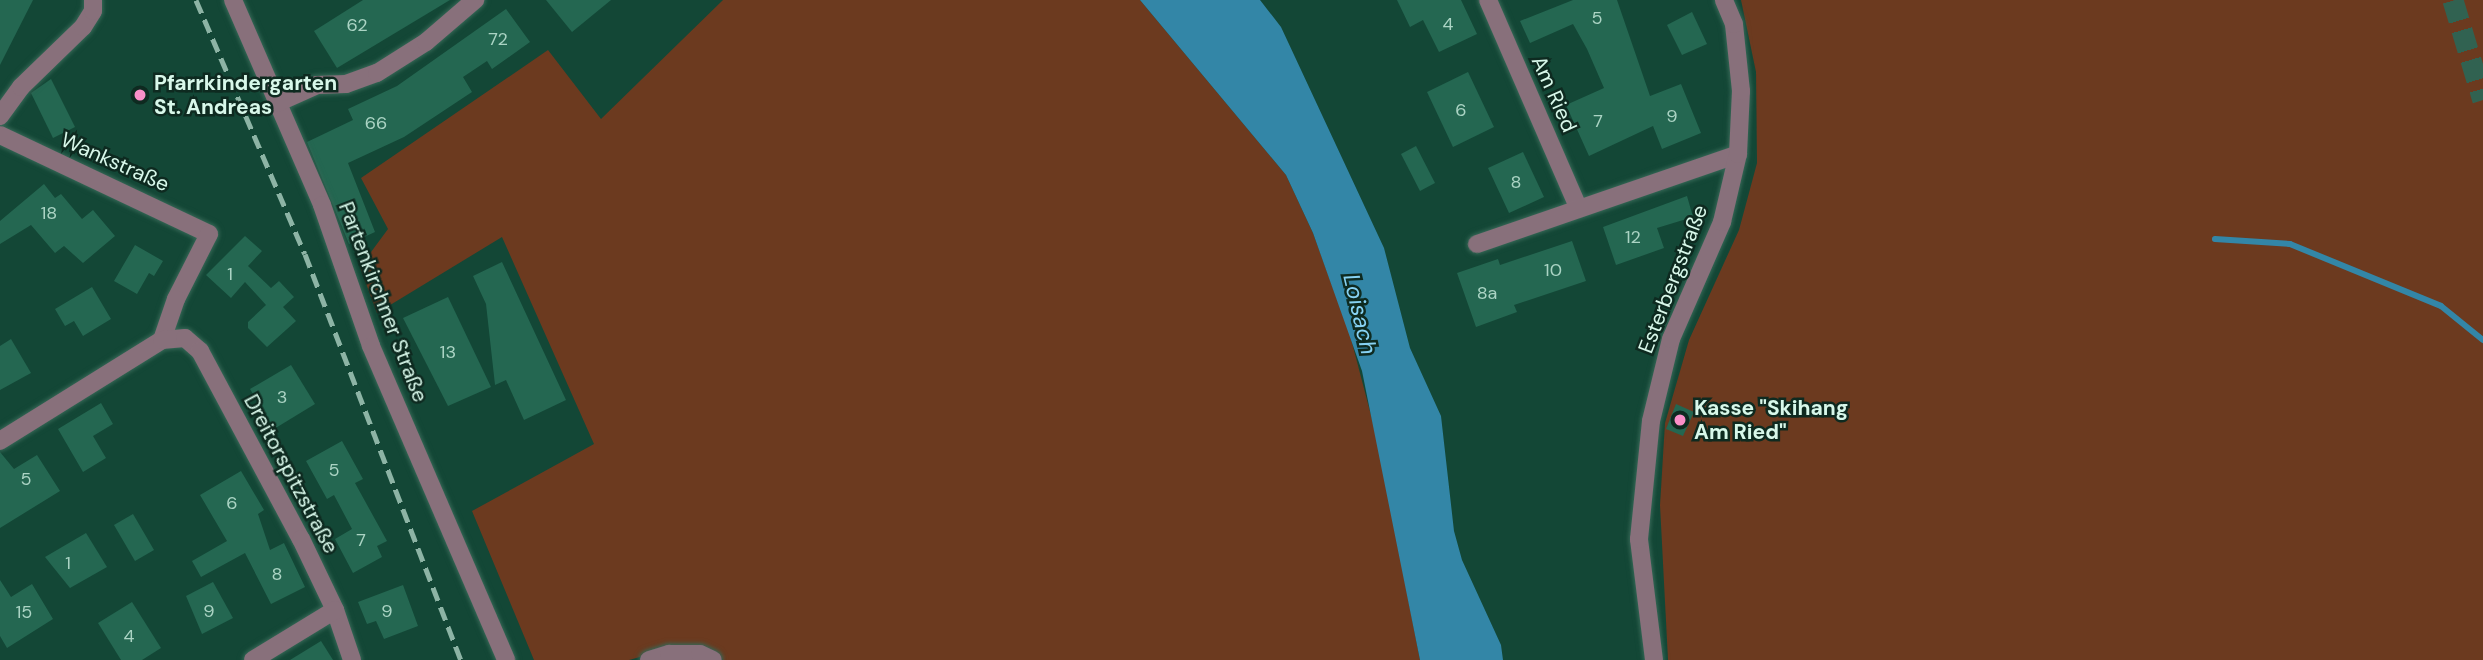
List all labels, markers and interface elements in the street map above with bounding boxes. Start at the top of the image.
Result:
house number: 5 [1592,7,1602,29]
house number: 4 [1443,13,1453,35]
house number: 62 [346,14,368,36]
house number: 72 [488,28,508,50]
street label: Am Ried [1526,52,1582,136]
place label: Pfarrkindergarten St. Andreas [154,70,337,120]
marker: Pfarrkindergarten St. Andreas [132,87,148,103]
house number: 6 [1455,99,1467,121]
house number: 9 [1666,105,1678,127]
house number: 7 [1593,110,1603,132]
house number: 66 [365,112,387,134]
street label: Wankstraße [57,127,173,197]
house number: 8 [1511,171,1521,193]
street label: Partenkirchner Straße [333,198,433,406]
street label: Esterbergstraße [1633,201,1713,357]
house number: 18 [41,202,57,224]
house number: 12 [1625,226,1641,248]
house number: 10 [1544,259,1562,281]
house number: 1 [227,263,233,285]
water label: Loisach [1337,271,1383,357]
house number: 8a [1477,282,1497,304]
house number: 13 [440,341,456,363]
house number: 3 [277,386,287,408]
street label: Dreitorspitzstraße [238,390,344,558]
place label: Kasse "Skihang Am Ried" [1694,395,1848,445]
marker: Kasse "Skihang Am Ried" [1672,412,1688,428]
house number: 5 [329,459,339,481]
house number: 5 [21,468,31,490]
house number: 6 [226,492,238,514]
house number: 7 [356,529,366,551]
house number: 1 [65,552,71,574]
house number: 8 [272,563,282,585]
house number: 9 [203,600,215,622]
house number: 9 [381,600,393,622]
house number: 15 [16,601,32,623]
house number: 4 [124,625,134,647]

